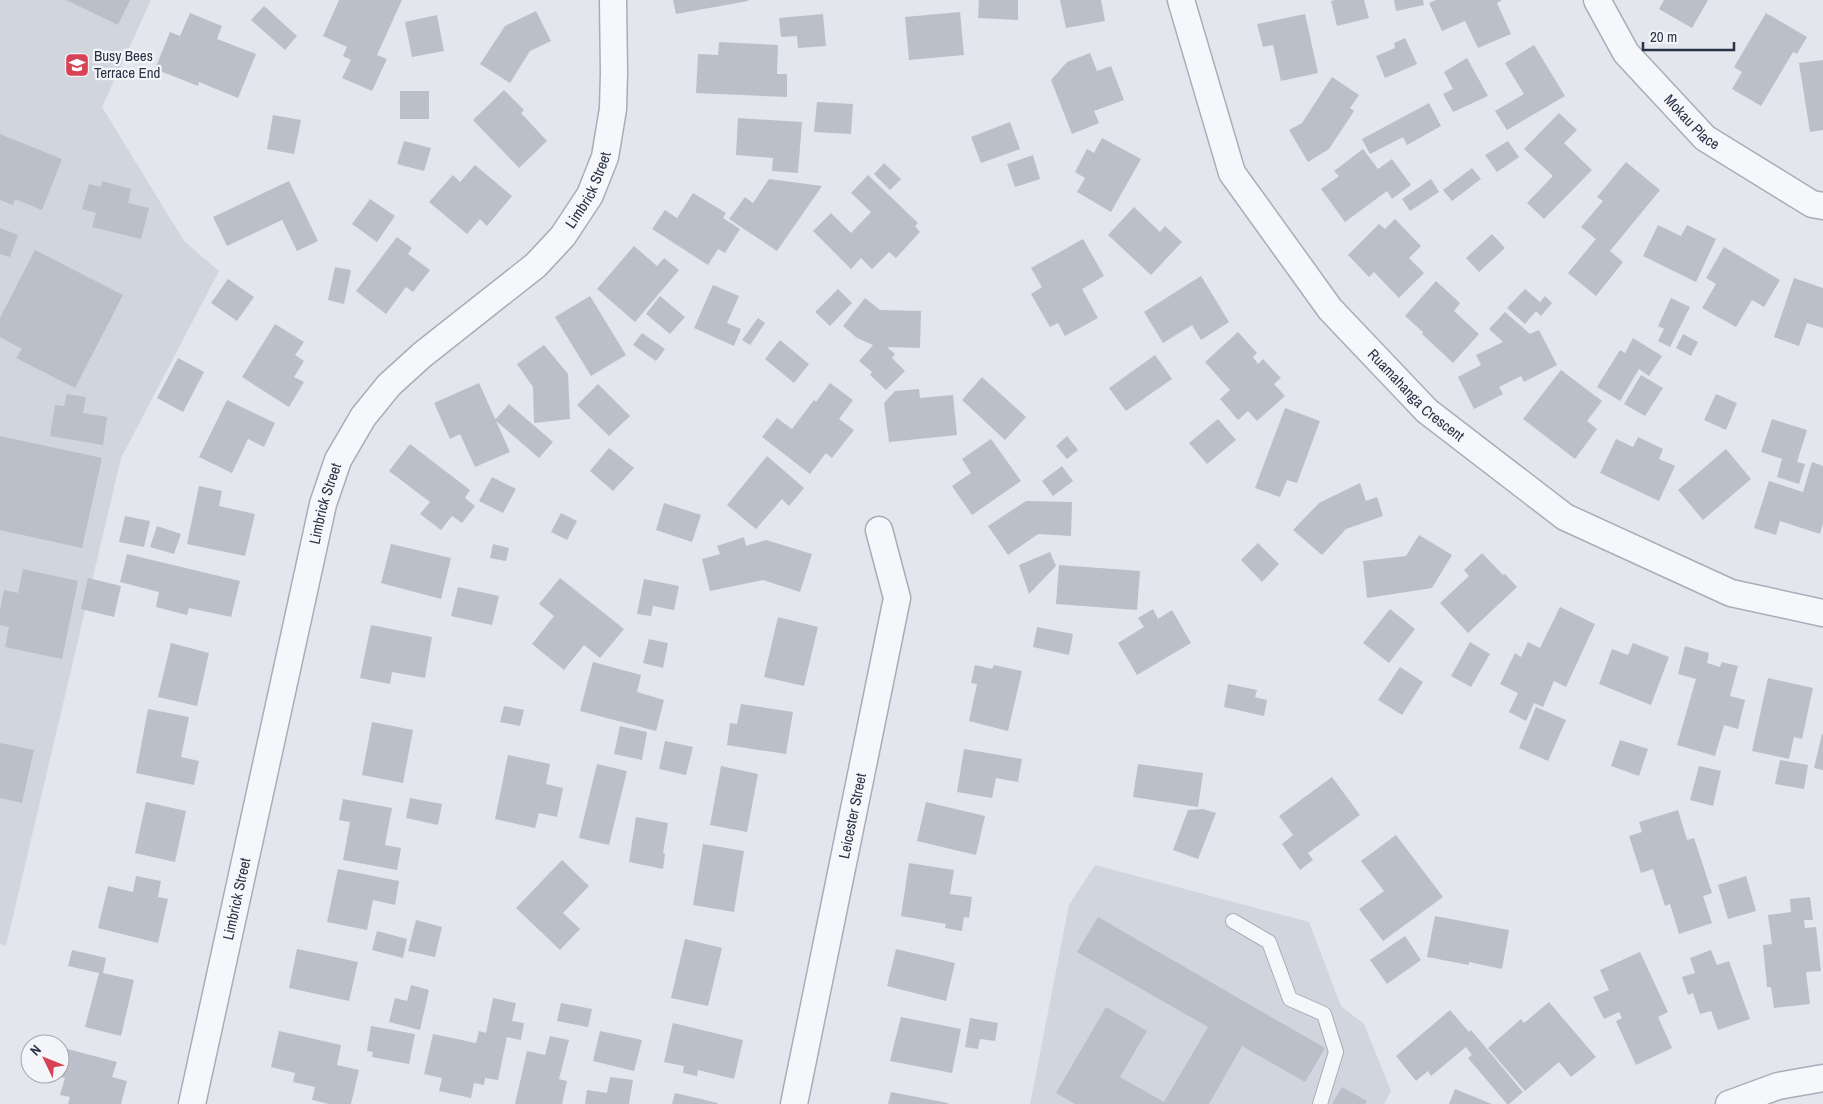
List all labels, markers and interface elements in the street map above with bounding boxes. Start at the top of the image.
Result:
scale bar [1643,20,1734,52]
text: 20 m [1650,26,1677,47]
place label: Busy Bees Terrace End [94,45,160,83]
school or university icon: Busy Bees Terrace End [64,52,90,78]
street label: Mokau Place [1660,89,1724,155]
street label: Limbrick Street [560,150,616,232]
street label: Ruamahanga Crescent [1363,344,1469,446]
street label: Limbrick Street [304,460,346,546]
street label: Leicester Street [833,771,871,860]
street label: Limbrick Street [217,855,256,942]
north arrow [20,1034,70,1084]
text: N [26,1041,45,1059]

